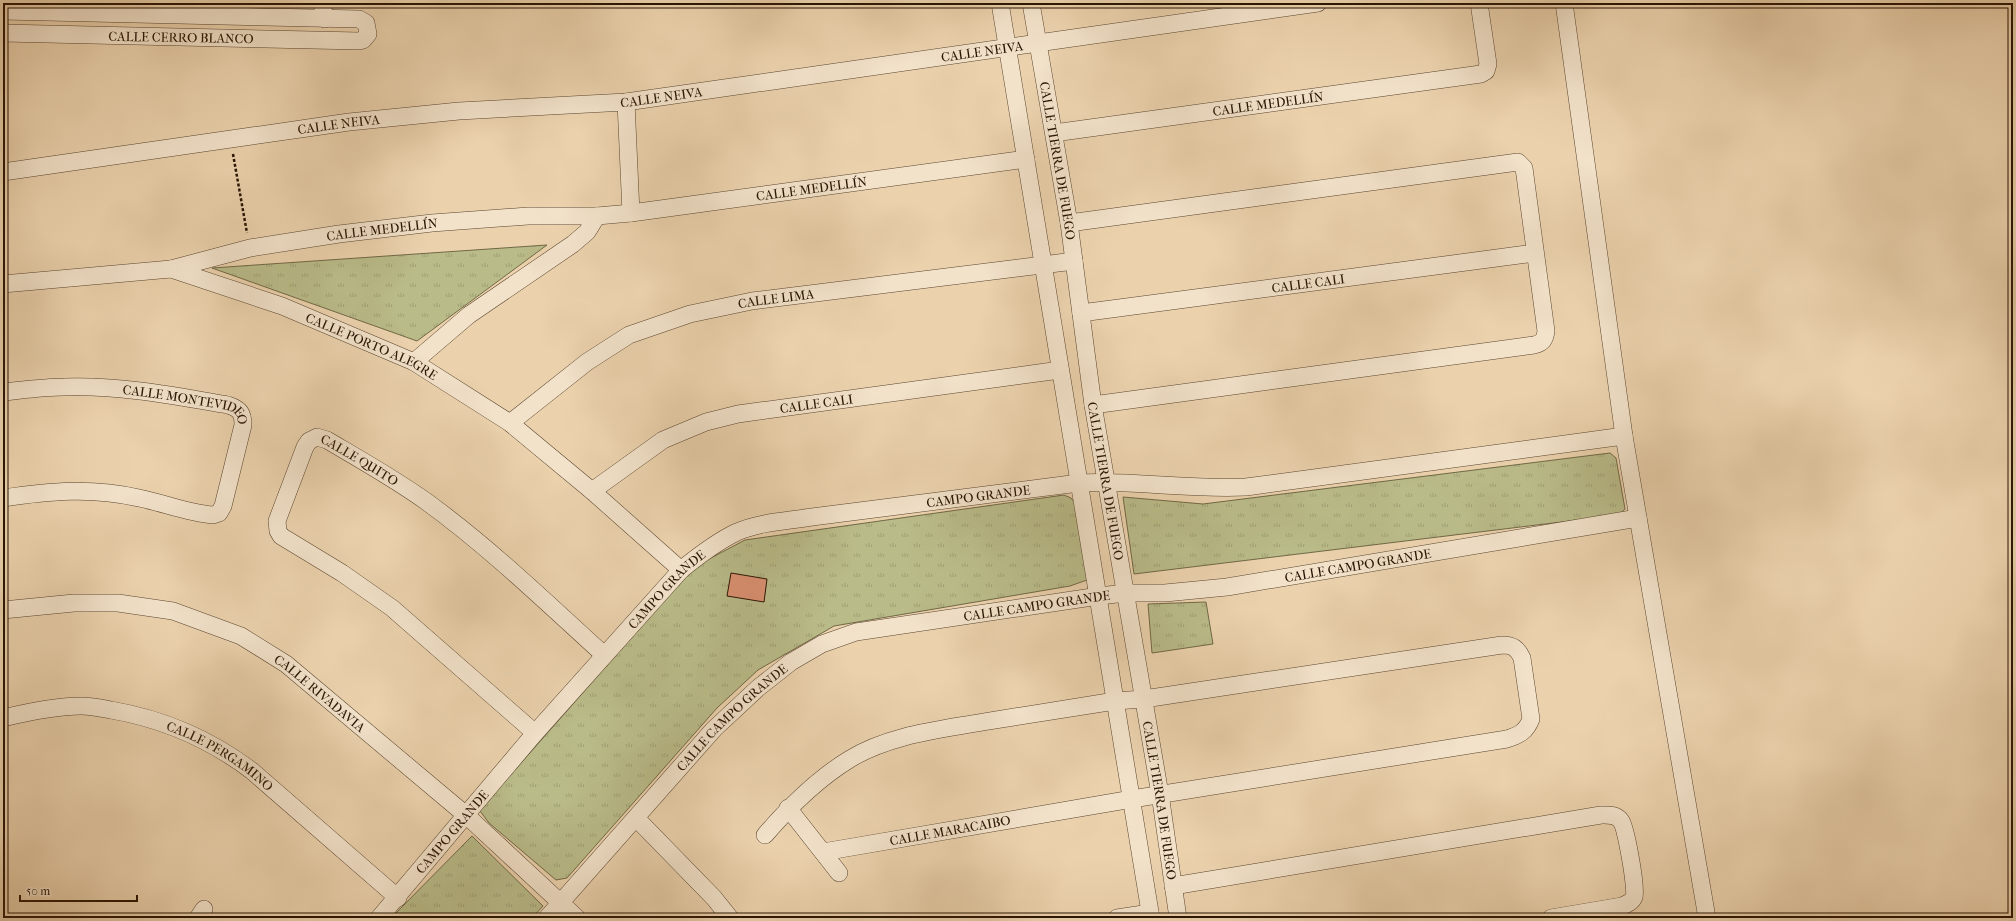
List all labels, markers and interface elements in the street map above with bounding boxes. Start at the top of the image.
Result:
street label: CALLE CERRO BLANCO [108,29,254,46]
street label: CALLE NEIVA [940,38,1025,65]
street label: CALLE TIERRA DE FUEGO [1037,80,1078,241]
street label: CALLE NEIVA [620,84,704,110]
street label: CALLE MEDELLÍN [1212,89,1325,119]
street label: CALLE NEIVA [297,112,381,137]
street label: CALLE MEDELLÍN [755,174,868,204]
street label: CALLE MEDELLÍN [325,216,438,244]
street label: CALLE CALI [1271,271,1346,296]
street label: CALLE LIMA [736,286,815,312]
street label: CALLE PORTO ALEGRE [303,310,440,383]
street label: CALLE MONTEVIDEO [122,382,250,425]
street label: CALLE CALI [779,391,854,416]
street label: CALLE TIERRA DE FUEGO [1085,401,1127,561]
street label: CALLE QUITO [319,432,401,489]
street label: CAMPO GRANDE [925,482,1031,510]
street label: CALLE CAMPO GRANDE [1284,546,1432,585]
street label: CAMPO GRANDE [625,547,708,632]
street label: CALLE CAMPO GRANDE [962,588,1111,624]
street label: CALLE RIVADAVIA [271,652,369,736]
street label: CALLE CAMPO GRANDE [673,661,790,774]
street label: CALLE PERGAMINO [164,718,276,794]
street label: CALLE TIERRA DE FUEGO [1140,720,1179,881]
street label: CAMPO GRANDE [413,787,492,877]
street label: CALLE MARACAIBO [888,812,1012,849]
scale bar [20,877,137,903]
text: 50 m [26,884,50,898]

